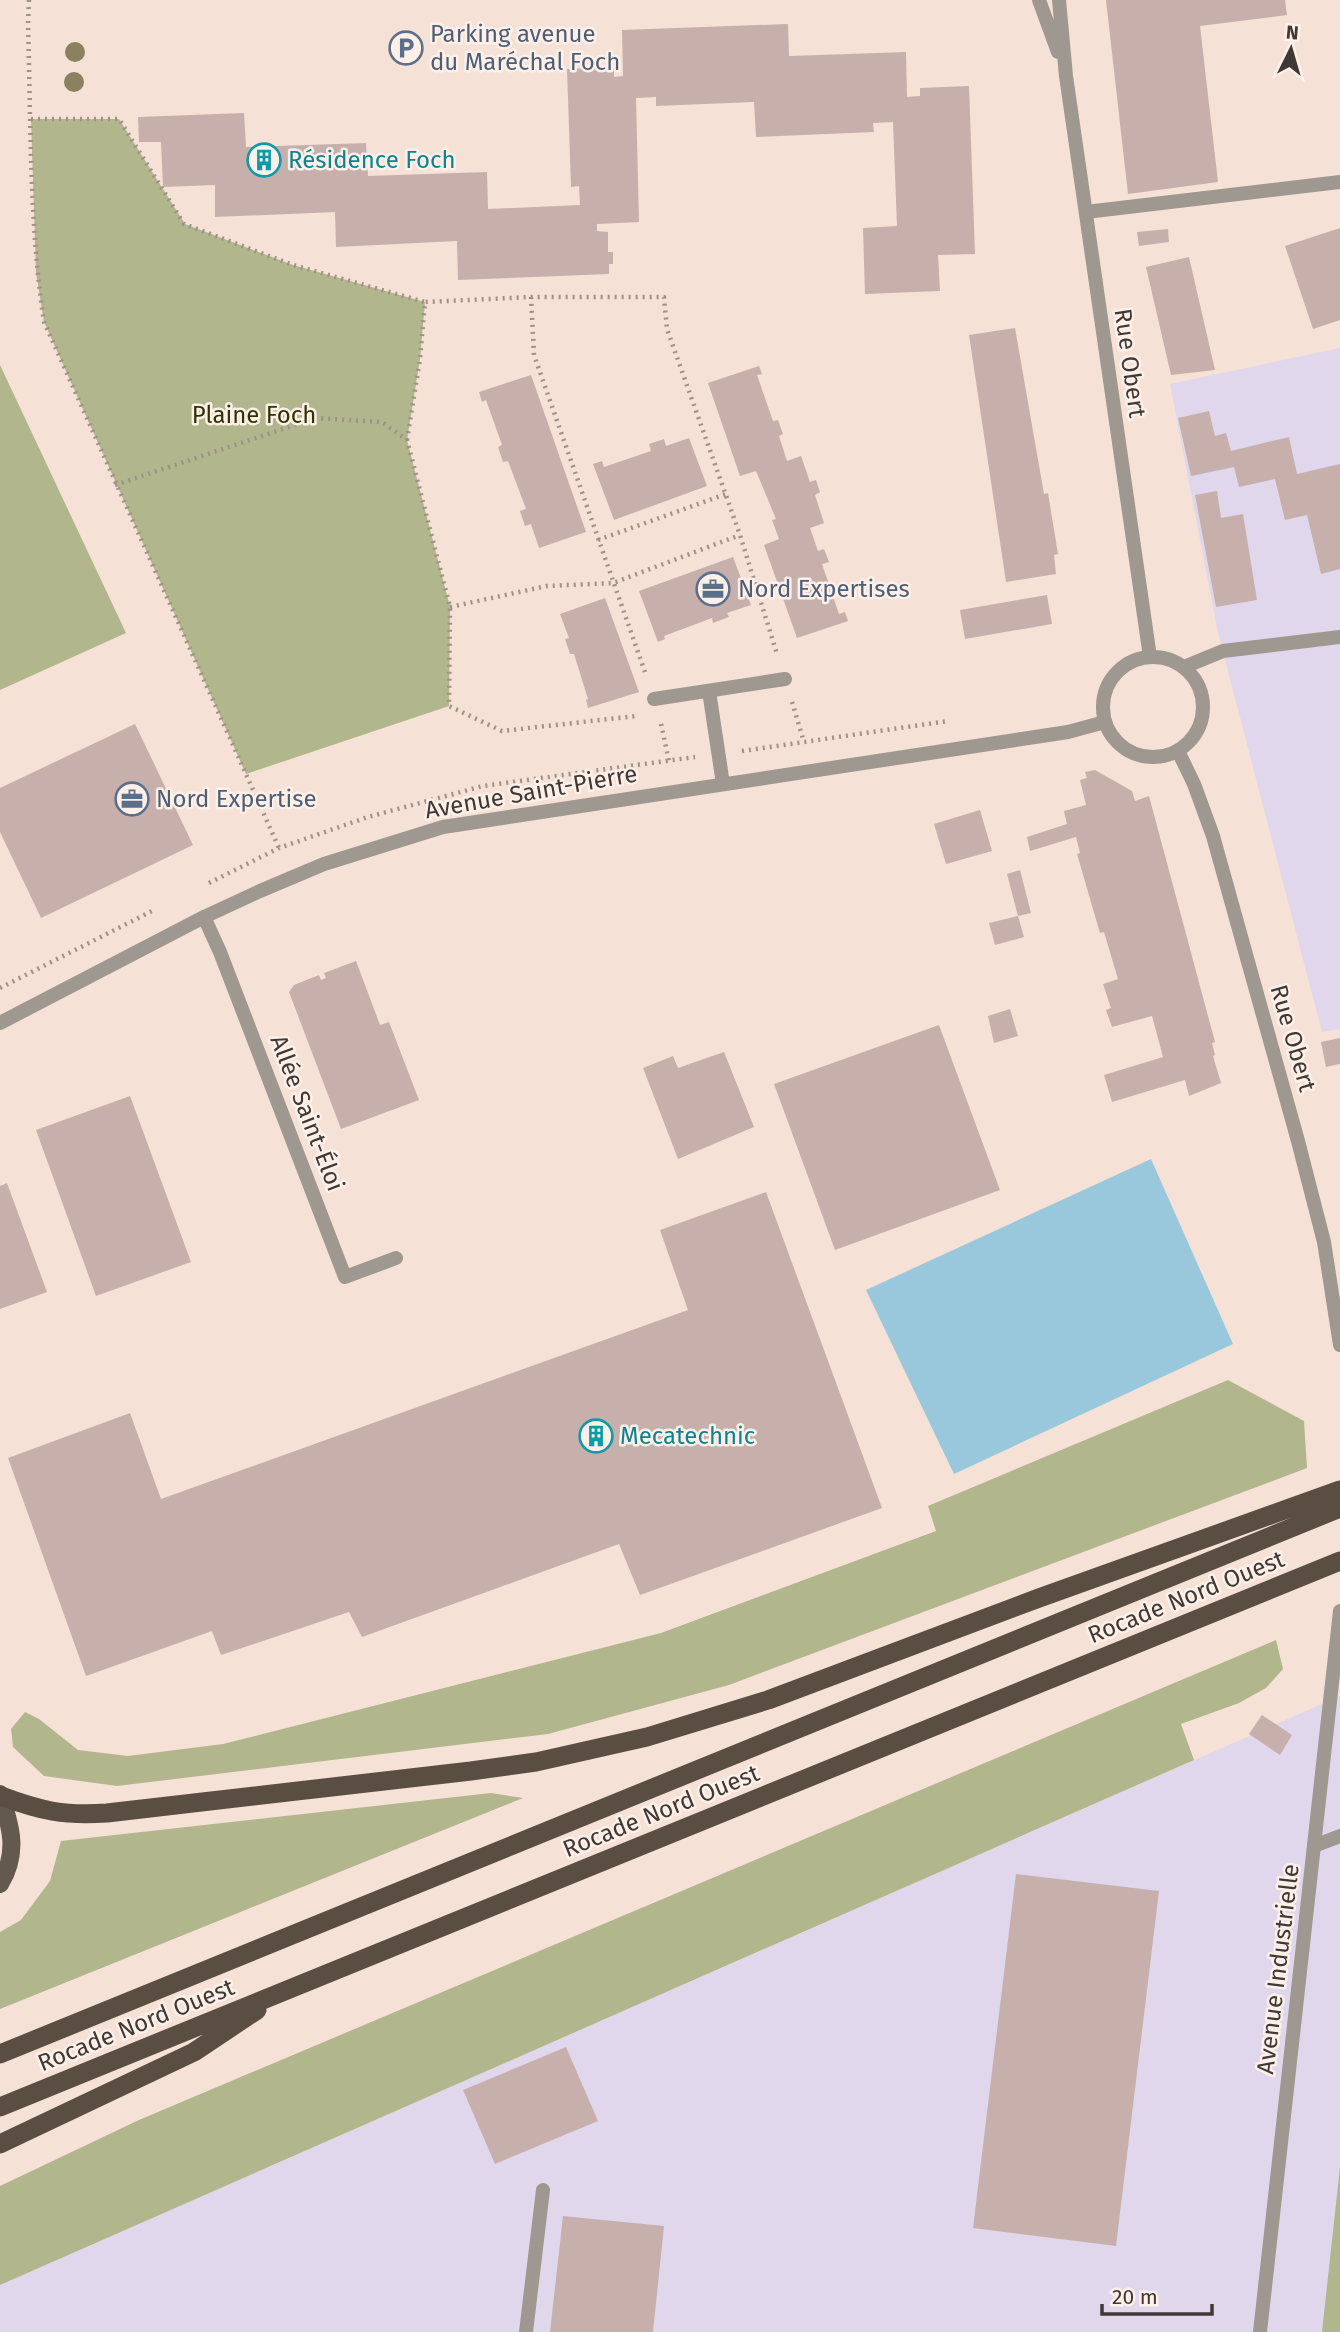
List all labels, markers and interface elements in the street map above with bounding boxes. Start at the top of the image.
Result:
north arrow [1256,14,1326,84]
place label: Parking avenue du Maréchal Foch [430,20,620,76]
text: N [1285,21,1300,45]
parking icon: Parking avenue du Maréchal Foch [387,29,425,67]
building icon: Résidence Foch [245,141,283,179]
place label: Résidence Foch [288,146,456,174]
street label: Rue Obert [1108,307,1152,420]
park label: Plaine Foch [192,401,316,429]
office icon: Nord Expertises [694,570,732,608]
place label: Nord Expertises [738,575,910,603]
street label: Avenue Saint-Pierre [423,760,639,824]
office icon: Nord Expertise [113,780,151,818]
place label: Nord Expertise [156,785,316,813]
street label: Rue Obert [1264,981,1322,1095]
street label: Allée Saint-Éloi [264,1031,351,1195]
building icon: Mecatechnic [577,1417,615,1455]
place label: Mecatechnic [620,1422,755,1450]
street label: Rocade Nord Ouest [1084,1545,1289,1649]
street label: Rocade Nord Ouest [559,1759,764,1863]
street label: Avenue Industrielle [1251,1862,1305,2076]
street label: Rocade Nord Ouest [34,1973,239,2077]
scale bar [1102,2272,1212,2316]
text: 20 m [1112,2284,1158,2310]

